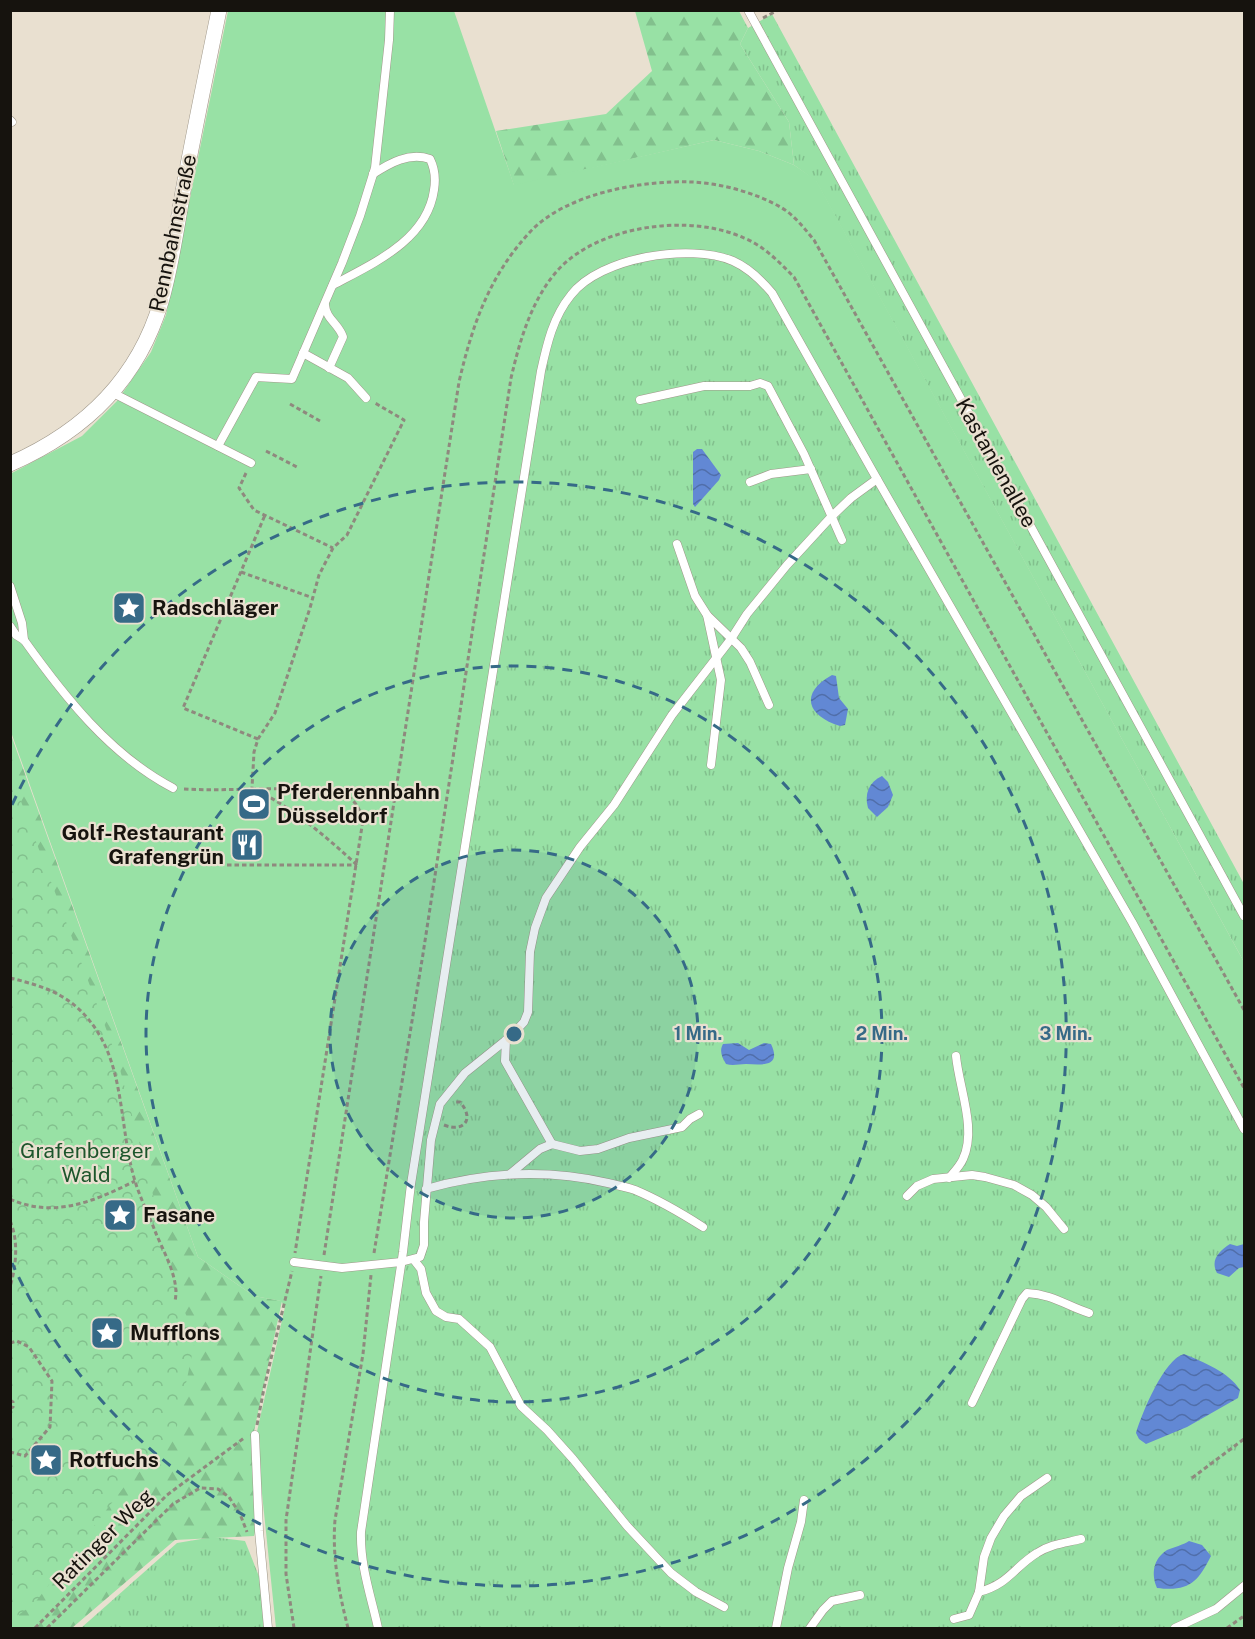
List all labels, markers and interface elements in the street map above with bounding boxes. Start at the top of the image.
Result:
street label: Rennbahnstraße [144,152,201,314]
street label: Kastanienallee [951,394,1042,532]
place icon: Radschläger [111,590,147,626]
place label: Radschläger [152,595,279,620]
place label: Pferderennbahn Düsseldorf [277,779,440,828]
sports icon: Pferderennbahn Düsseldorf [236,786,272,822]
place label: Golf-Restaurant Grafengrün [61,820,224,869]
restaurant icon: Golf-Restaurant Grafengrün [229,827,265,863]
text: 1 Min. [674,1023,722,1044]
text: 2 Min. [856,1023,908,1044]
text: 3 Min. [1040,1023,1092,1044]
centre of rings [504,1024,524,1044]
park label: Grafenberger Wald [20,1138,152,1187]
place icon: Fasane [102,1197,138,1233]
place label: Fasane [143,1202,215,1227]
place icon: Mufflons [89,1315,125,1351]
place label: Mufflons [130,1320,220,1345]
place icon: Rotfuchs [28,1442,64,1478]
place label: Rotfuchs [69,1447,159,1472]
street label: Ratinger Weg [47,1483,158,1594]

